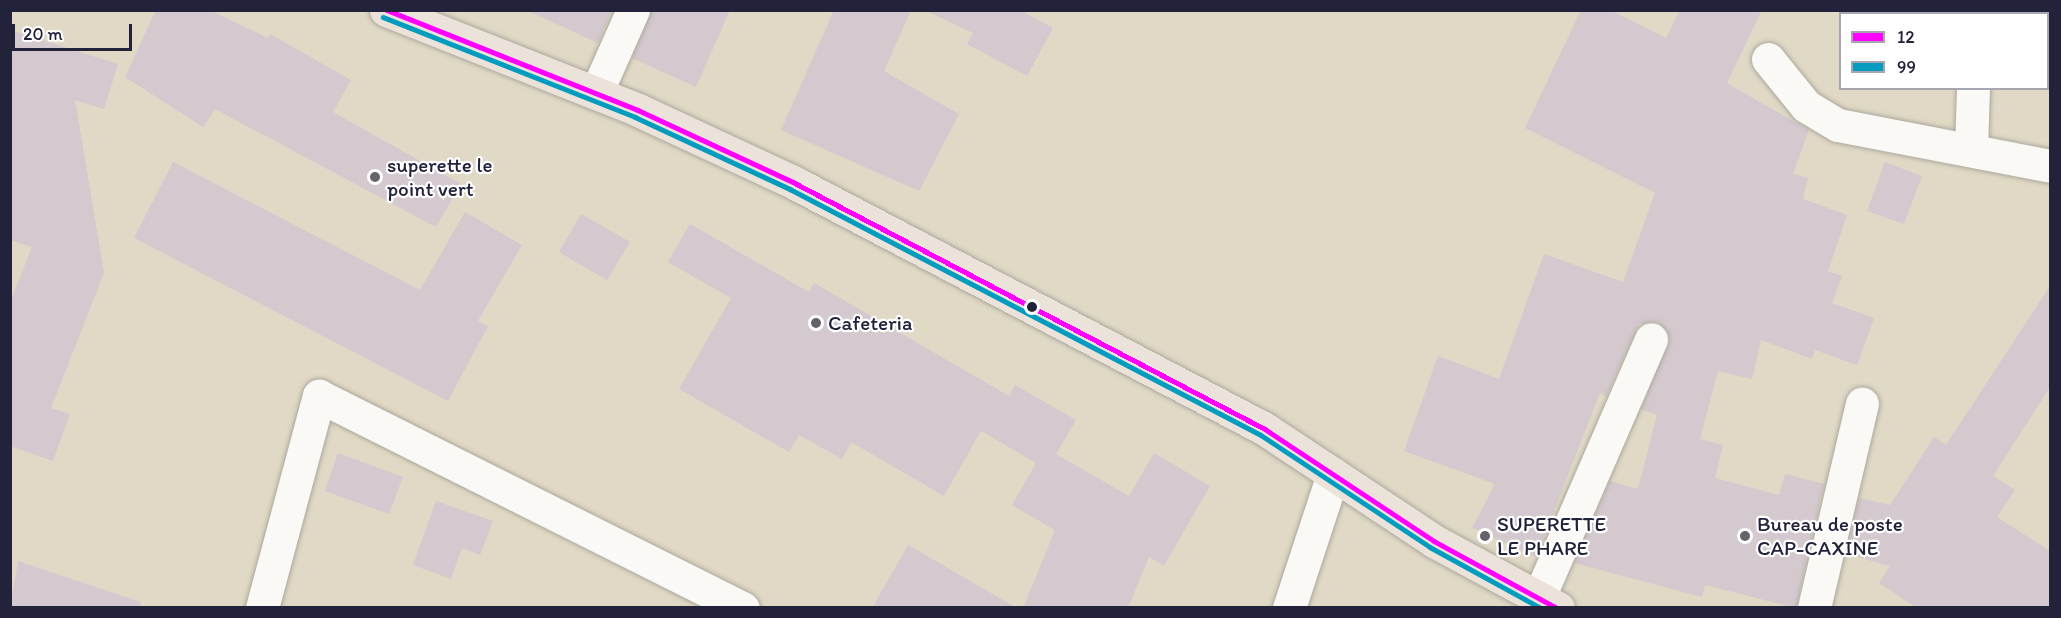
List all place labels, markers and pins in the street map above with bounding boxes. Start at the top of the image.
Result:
place label: superette le point vert [387,152,492,202]
marker: superette le point vert [368,170,382,184]
unlabelled marker [1026,301,1038,313]
place label: Cafeteria [828,310,912,336]
marker: Cafeteria [809,316,823,330]
place label: SUPERETTE LE PHARE [1497,511,1606,561]
place label: Bureau de poste CAP-CAXINE [1757,511,1903,561]
marker: SUPERETTE LE PHARE [1478,529,1492,543]
marker: Bureau de poste CAP-CAXINE [1738,529,1752,543]

